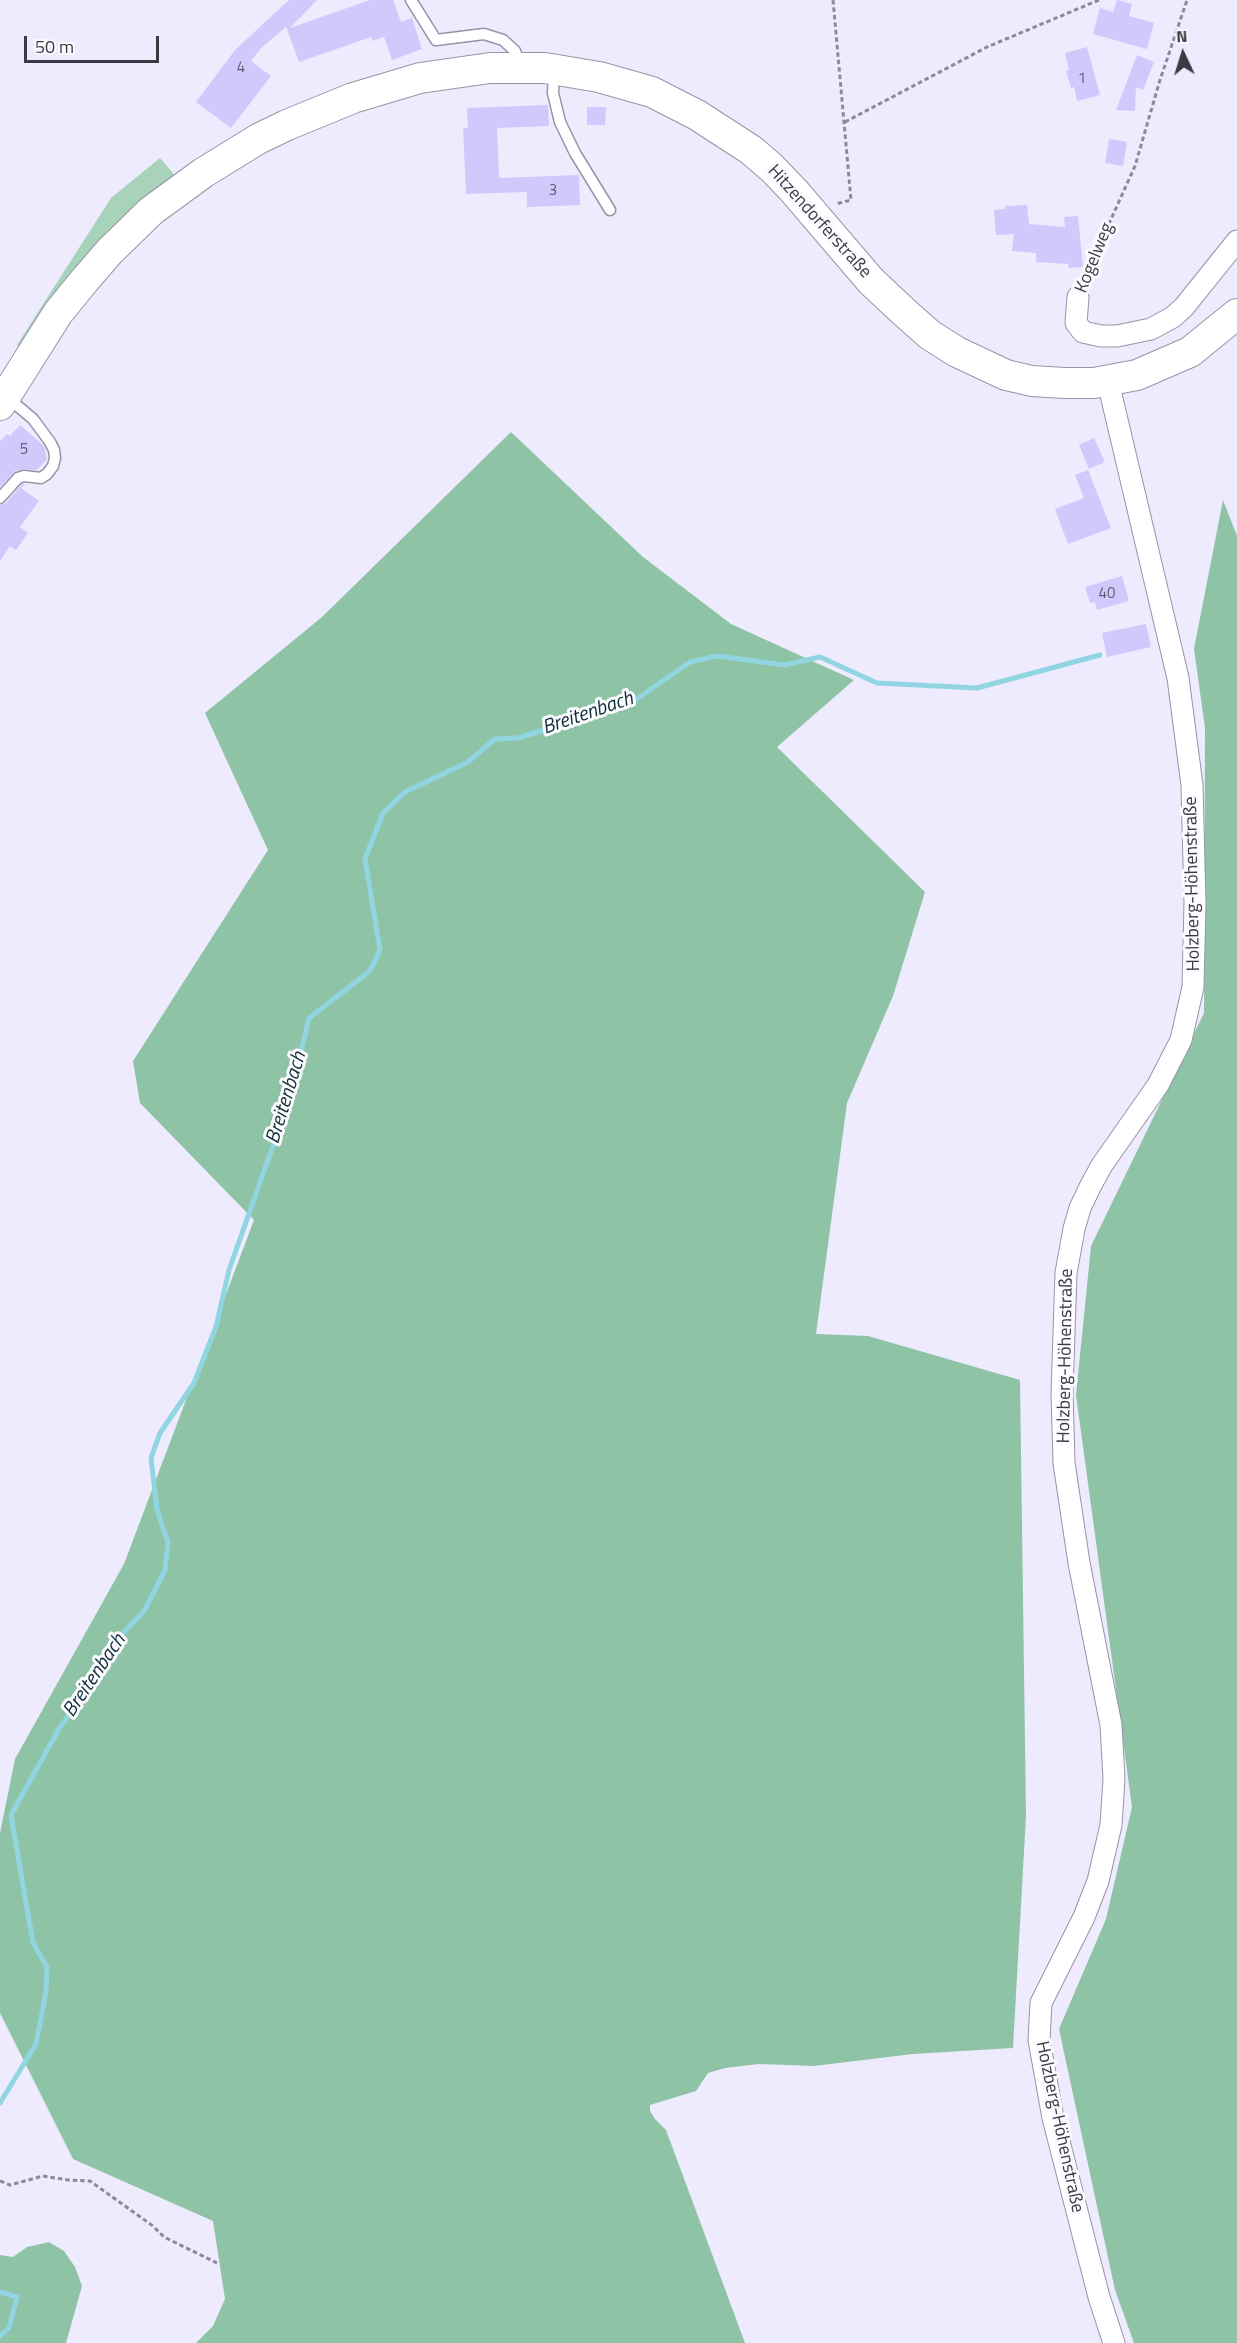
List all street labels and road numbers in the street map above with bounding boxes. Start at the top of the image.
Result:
street label: Hitzendorferstraße [762,161,876,283]
street label: Kogelweg [1071,220,1119,296]
street label: Holzberg-Höhenstraße [1181,796,1205,972]
street label: Holzberg-Höhenstraße [1054,1268,1078,1444]
street label: Holzberg-Höhenstraße [1030,2039,1088,2215]

